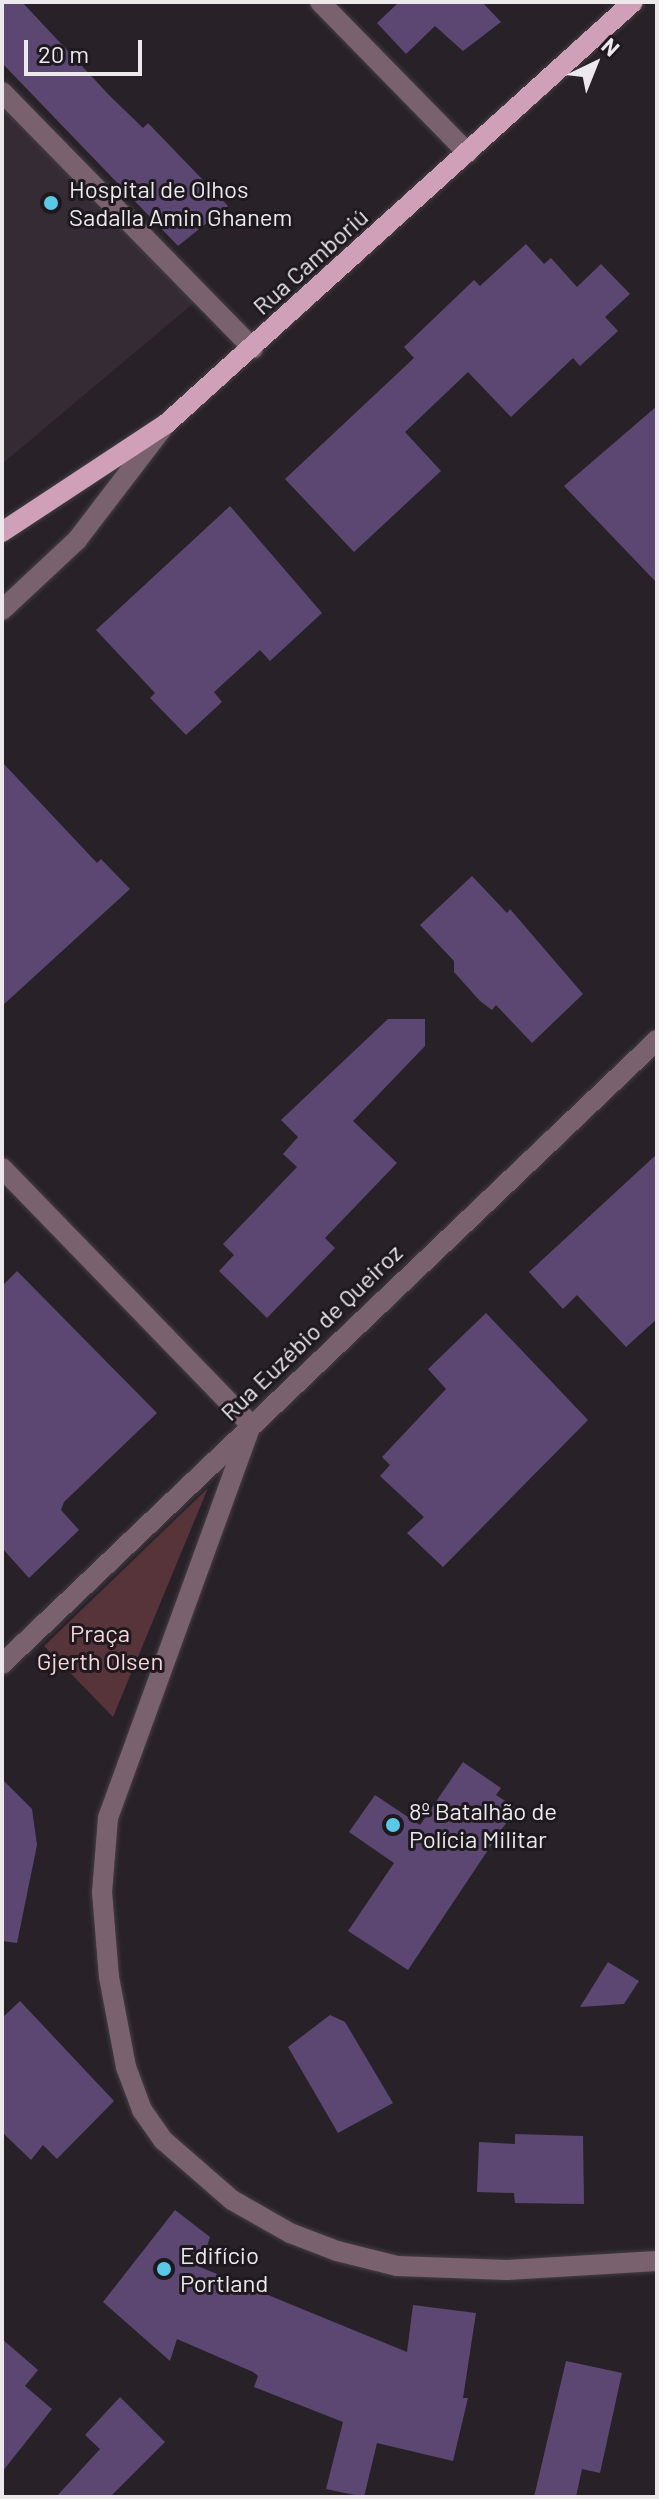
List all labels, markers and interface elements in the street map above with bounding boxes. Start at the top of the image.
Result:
scale bar [28,24,146,74]
north arrow [555,24,635,104]
text: N [597,32,626,61]
text: 20 m [38,39,89,68]
place label: Hospital de Olhos Sadalla Amin Ghanem [69,175,292,231]
marker: Hospital de Olhos Sadalla Amin Ghanem [40,192,62,214]
street label: Rua Camboriú [247,202,373,320]
street label: Rua Euzébio de Queiroz [214,1238,408,1426]
park label: Praça Gjerth Olsen [37,1619,163,1675]
place label: 8º Batalhão de Polícia Militar [409,1797,557,1853]
marker: 8º Batalhão de Polícia Militar [384,1816,402,1834]
place label: Edifício Portland [180,2241,268,2297]
marker: Edifício Portland [155,2260,173,2278]

